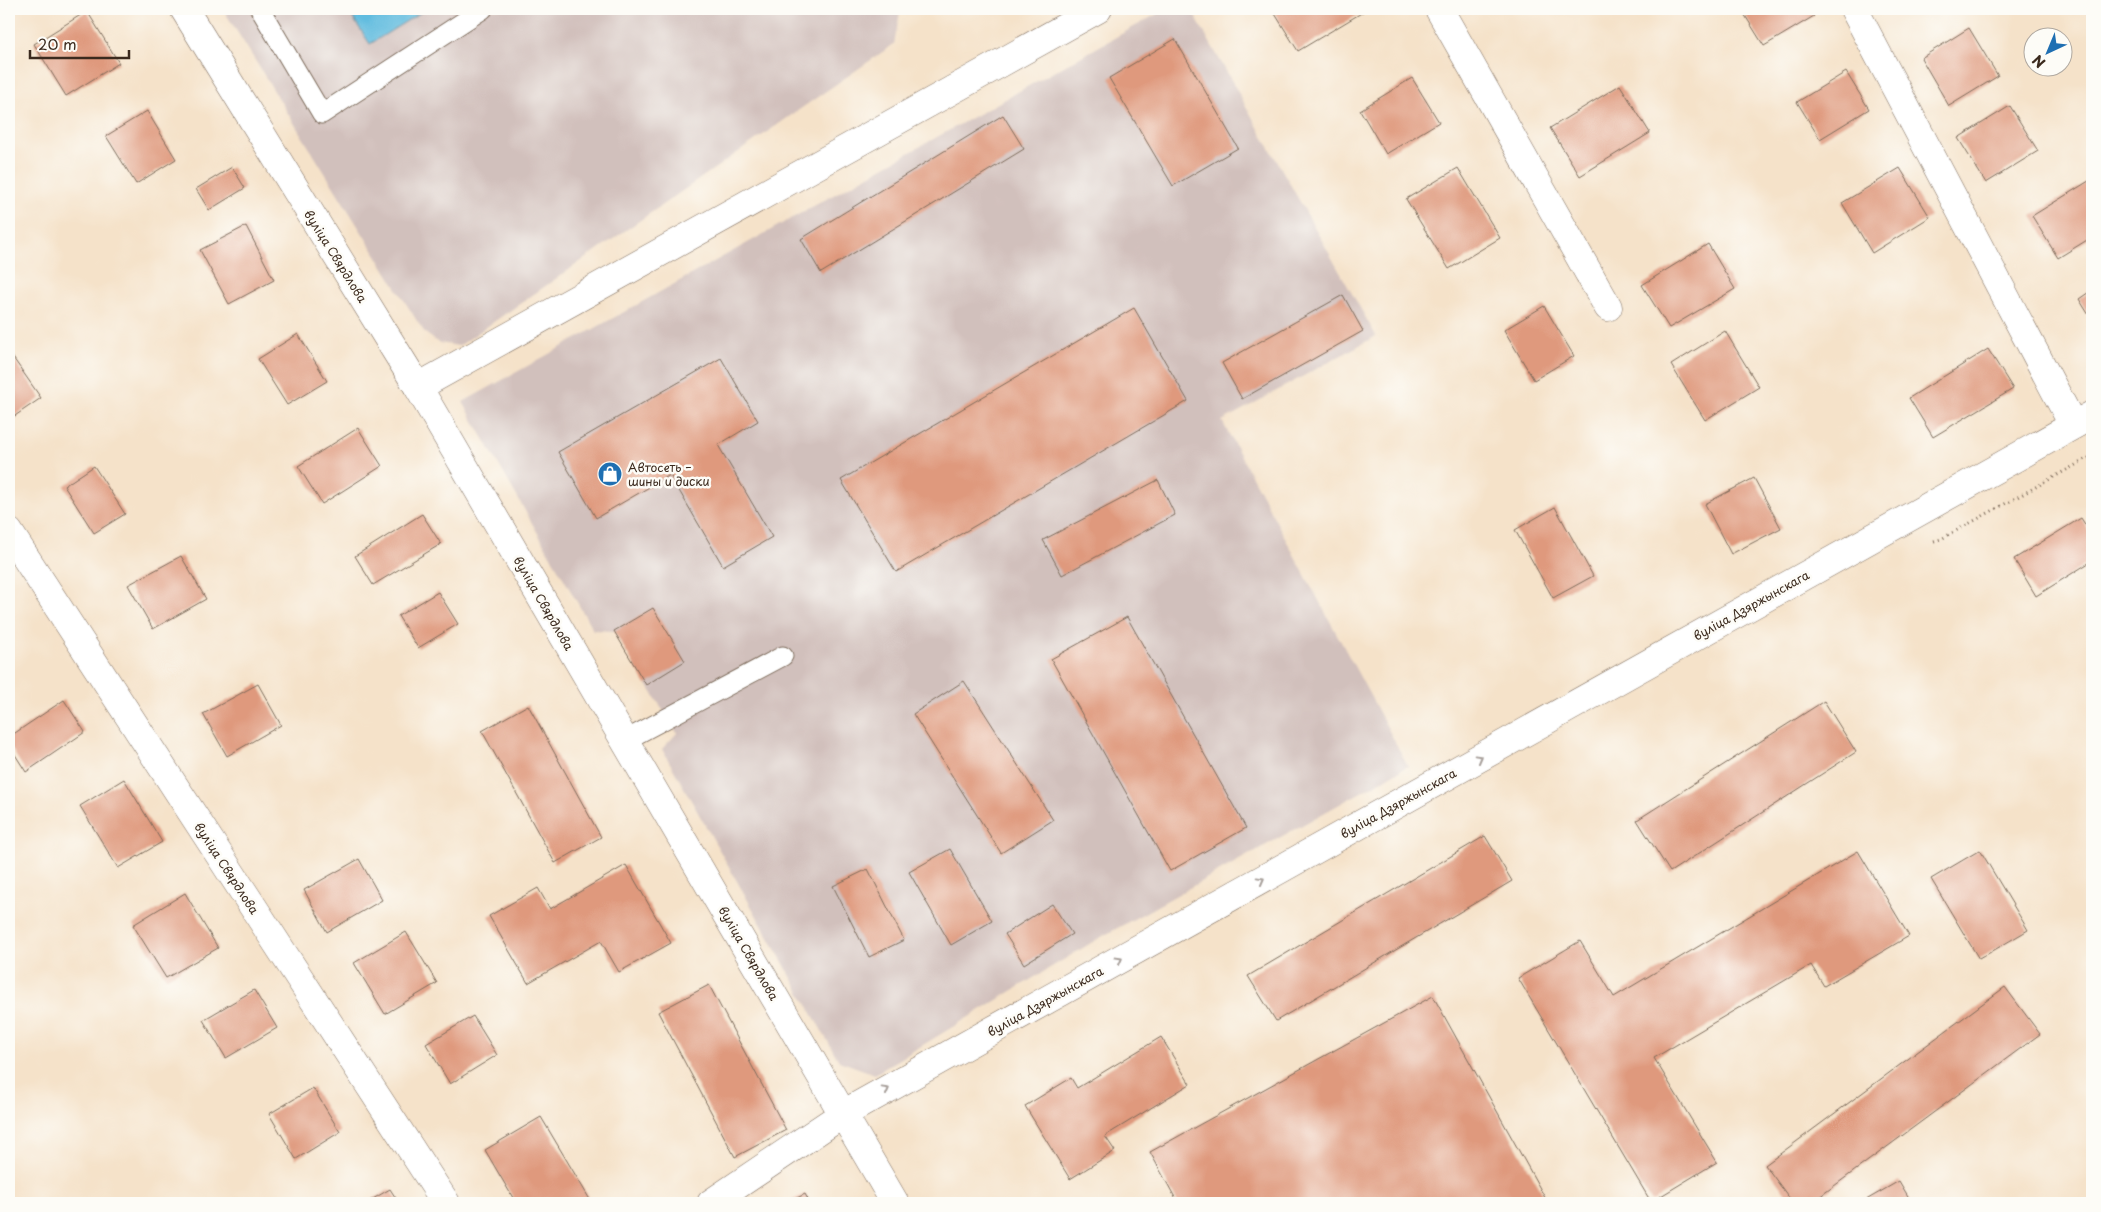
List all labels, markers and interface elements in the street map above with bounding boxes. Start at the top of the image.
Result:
scale bar [30,28,129,60]
north arrow [2024,28,2074,78]
text: 20 m [38,32,77,55]
text: N [2027,50,2050,73]
street label: вуліца Свярдлова [300,206,372,306]
place label: Автосеть – шины и диски [628,458,710,490]
shop icon: Автосеть – шины и диски [597,461,623,487]
street label: вуліца Свярдлова [510,552,579,654]
street label: вуліца Дзяржынскага [1690,565,1813,644]
one-way arrow [1474,754,1483,764]
street label: вуліца Дзяржынскага [1337,763,1460,842]
street label: вуліца Свярдлова [191,819,264,918]
one-way arrow [1256,877,1265,887]
street label: вуліца Свярдлова [715,902,784,1004]
one-way arrow [1114,956,1123,966]
street label: вуліца Дзяржынскага [984,961,1107,1040]
one-way arrow [881,1087,890,1097]

